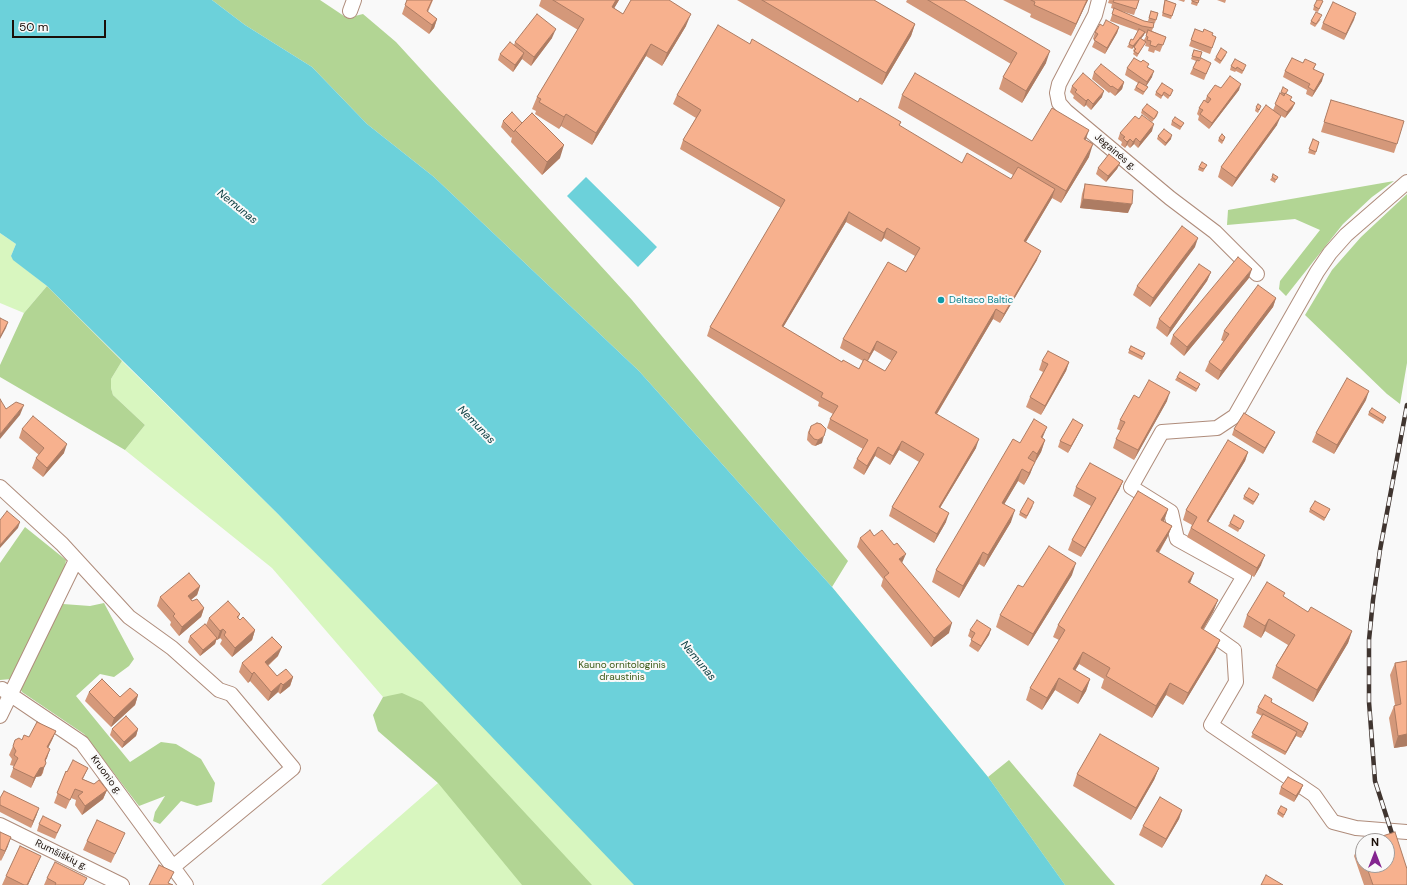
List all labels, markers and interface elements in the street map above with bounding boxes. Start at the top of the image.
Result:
scale bar [14,12,108,38]
text: 50 m [19,19,48,35]
street label: Jėgainės g. [1092,131,1138,173]
water label: Nemunas [214,187,260,227]
place label: Deltaco Baltic [949,294,1013,306]
marker: Deltaco Baltic [936,295,946,305]
water label: Nemunas [455,403,497,447]
water label: Nemunas [678,638,718,684]
park label: Kauno ornitologinis draustinis [578,659,666,682]
street label: Kruonio g. [88,753,124,797]
north arrow [1355,833,1395,873]
text: N [1371,835,1379,849]
street label: Rumšiškių g. [33,837,89,873]

